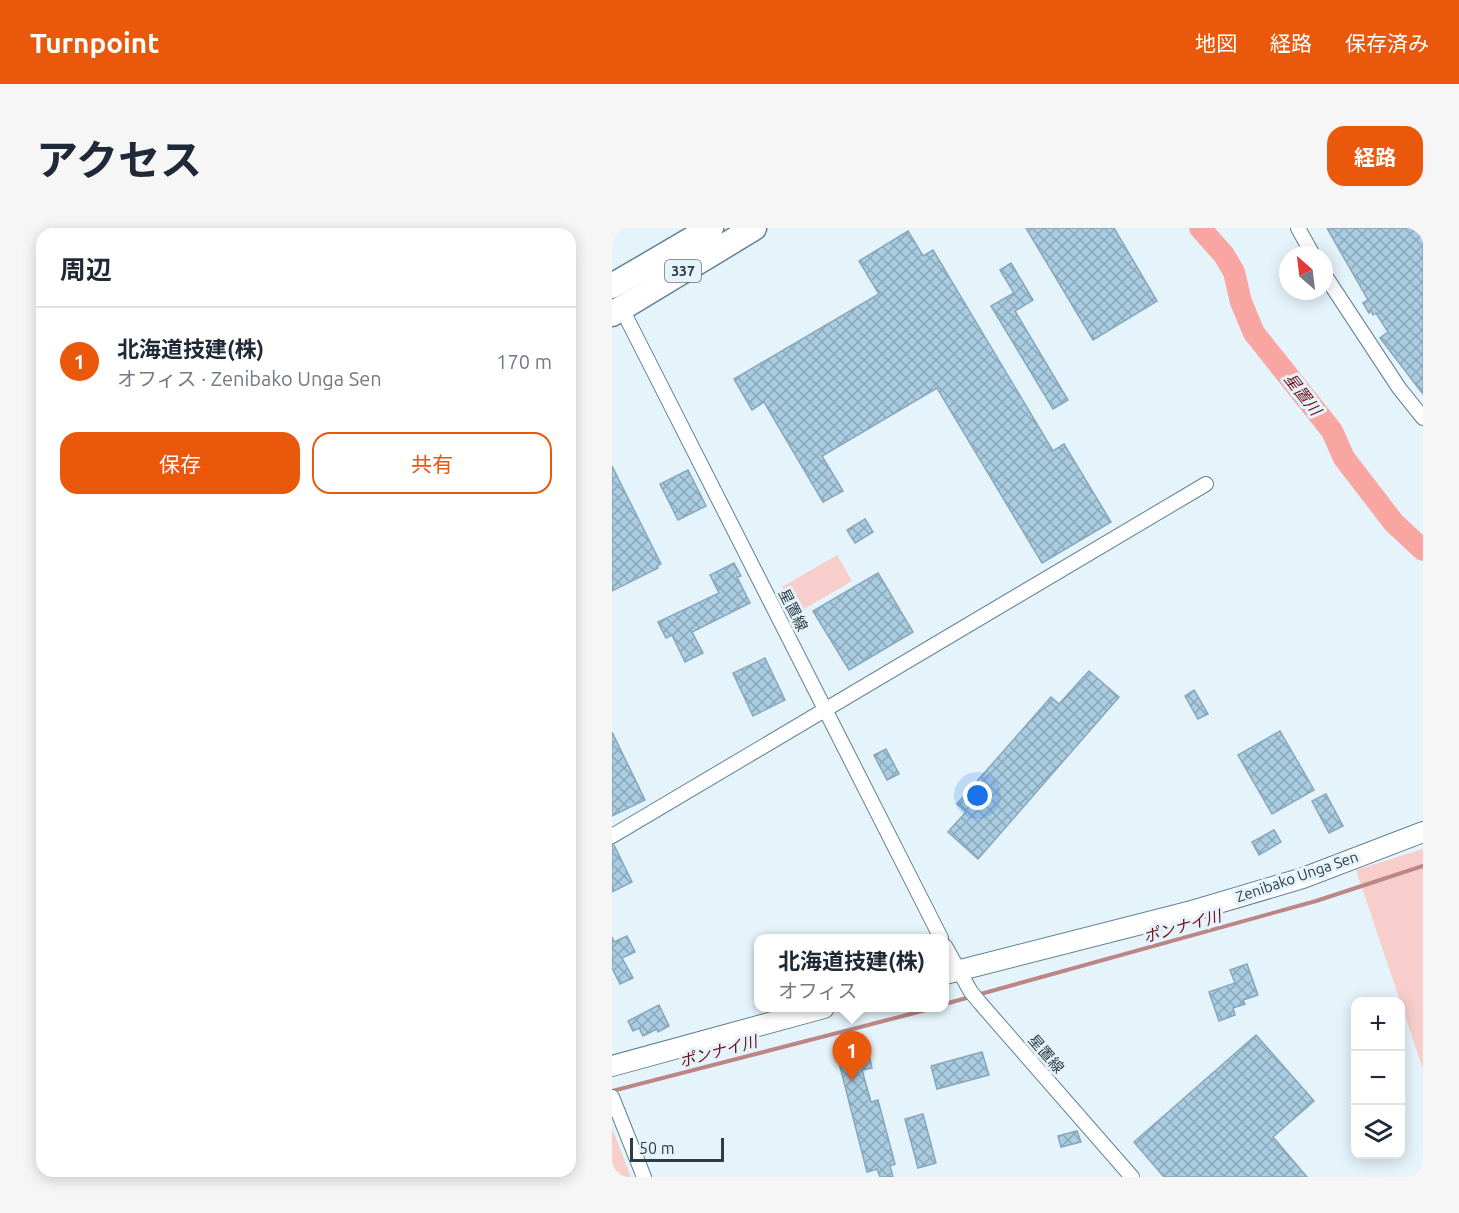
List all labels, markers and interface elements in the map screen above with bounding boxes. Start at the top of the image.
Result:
text: Turnpoint [30,27,159,58]
text: 地図 [1195,31,1237,55]
text: 経路 [1270,31,1312,55]
text: 保存済み [1345,31,1429,55]
button: 経路 [1327,126,1423,186]
text: アクセス [36,136,202,183]
north arrow [1279,246,1333,300]
text: 周辺 [60,255,112,284]
road number: 337 [665,260,701,282]
text: 北海道技建(株) [117,336,264,361]
text: 1 [74,350,85,373]
text: 170 m [496,350,552,373]
text: オフィス · Zenibako Unga Sen [117,367,382,390]
water label: 星置川 [1281,370,1326,420]
button: 保存 [60,432,300,494]
button: 共有 [312,432,552,494]
street label: 星置線 [776,586,811,634]
your location [963,781,992,810]
street label: Zenibako Unga Sen [1233,848,1360,905]
water label: ポンナイ川 [1141,906,1225,946]
popup [754,934,949,1012]
text: 北海道技建(株) [778,948,925,973]
text: オフィス [778,979,857,1002]
map controls [1351,997,1405,1159]
button: + [1351,997,1405,1051]
water label: ポンナイ川 [677,1031,761,1070]
street label: 星置線 [1025,1031,1068,1076]
pin: 1 [832,1032,872,1081]
button: − [1351,1051,1405,1105]
button: layers [1351,1105,1405,1159]
scale bar [630,1135,724,1162]
text: 50 m [639,1139,675,1157]

